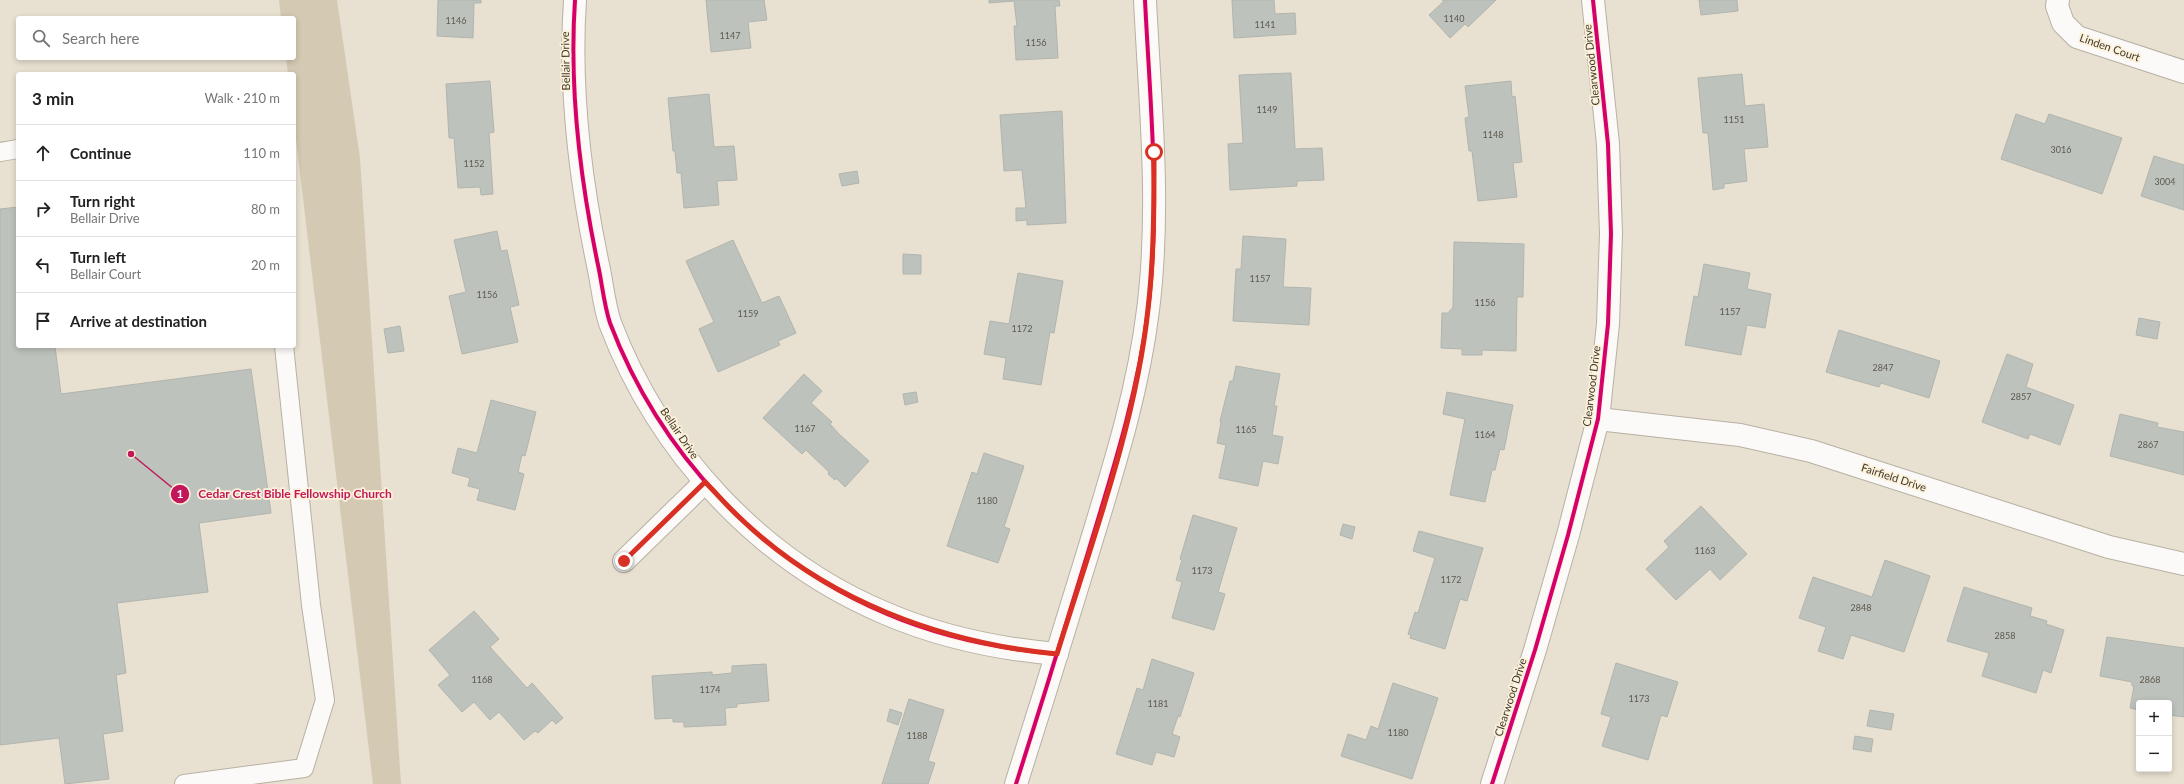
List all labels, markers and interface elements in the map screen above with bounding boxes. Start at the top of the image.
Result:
house number: 1140 [1444,13,1464,24]
house number: 1146 [446,15,466,26]
search box [16,16,296,60]
house number: 1141 [1255,19,1275,30]
street label: Clearwood Drive [1580,24,1602,106]
icon: search [30,27,52,49]
text: Search here [62,29,139,47]
house number: 1147 [720,30,740,41]
street label: Bellair Drive [558,31,572,91]
street label: Linden Court [2078,31,2142,63]
house number: 1156 [1026,37,1046,48]
text: 3 min [32,88,74,109]
text: Walk · 210 m [204,90,280,106]
house number: 1149 [1257,104,1277,115]
house number: 1151 [1724,114,1744,125]
house number: 1148 [1483,129,1503,140]
icon: ahead [32,142,54,164]
route start [1145,143,1163,161]
text: Continue [70,144,131,162]
house number: 3016 [2051,144,2071,155]
text: 110 m [243,145,280,161]
house number: 1152 [464,158,484,169]
house number: 3004 [2155,176,2175,187]
text: Turn right [70,192,135,210]
icon: right [32,198,54,220]
text: 80 m [251,201,280,217]
text: Bellair Drive [70,210,140,226]
text: Turn left [70,248,126,266]
icon: left [32,254,54,276]
text: 20 m [251,257,280,273]
text: Bellair Court [70,266,141,282]
house number: 1157 [1250,273,1270,284]
house number: 1156 [477,289,497,300]
house number: 1156 [1475,297,1495,308]
house number: 1157 [1720,306,1740,317]
house number: 1159 [738,308,758,319]
icon: arrive [32,310,54,332]
text: Arrive at destination [70,312,207,330]
house number: 1172 [1012,323,1032,334]
street label: Clearwood Drive [1580,345,1602,427]
house number: 2847 [1873,362,1893,373]
house number: 2857 [2011,391,2031,402]
street label: Bellair Drive [658,405,702,461]
house number: 1167 [795,423,815,434]
house number: 1165 [1236,424,1256,435]
house number: 1164 [1475,429,1495,440]
house number: 2867 [2138,439,2158,450]
street label: Fairfield Drive [1860,460,1928,494]
callout: Cedar Crest Bible Fellowship Church [170,482,400,506]
text: 1 [177,486,184,501]
text: Cedar Crest Bible Fellowship Church [198,486,392,501]
house number: 1180 [977,495,997,506]
house number: 1163 [1695,545,1715,556]
route end [615,552,633,570]
house number: 1173 [1192,565,1212,576]
house number: 1172 [1441,574,1461,585]
house number: 2848 [1851,602,1871,613]
house number: 2858 [1995,630,2015,641]
street label: Clearwood Drive [1491,656,1529,738]
house number: 1168 [472,674,492,685]
house number: 2868 [2140,674,2160,685]
house number: 1174 [700,684,720,695]
house number: 1173 [1629,693,1649,704]
house number: 1181 [1148,698,1168,709]
map controls [2136,700,2172,772]
button: + [2136,700,2172,736]
house number: 1180 [1388,727,1408,738]
house number: 1188 [907,730,927,741]
button: − [2136,736,2172,772]

